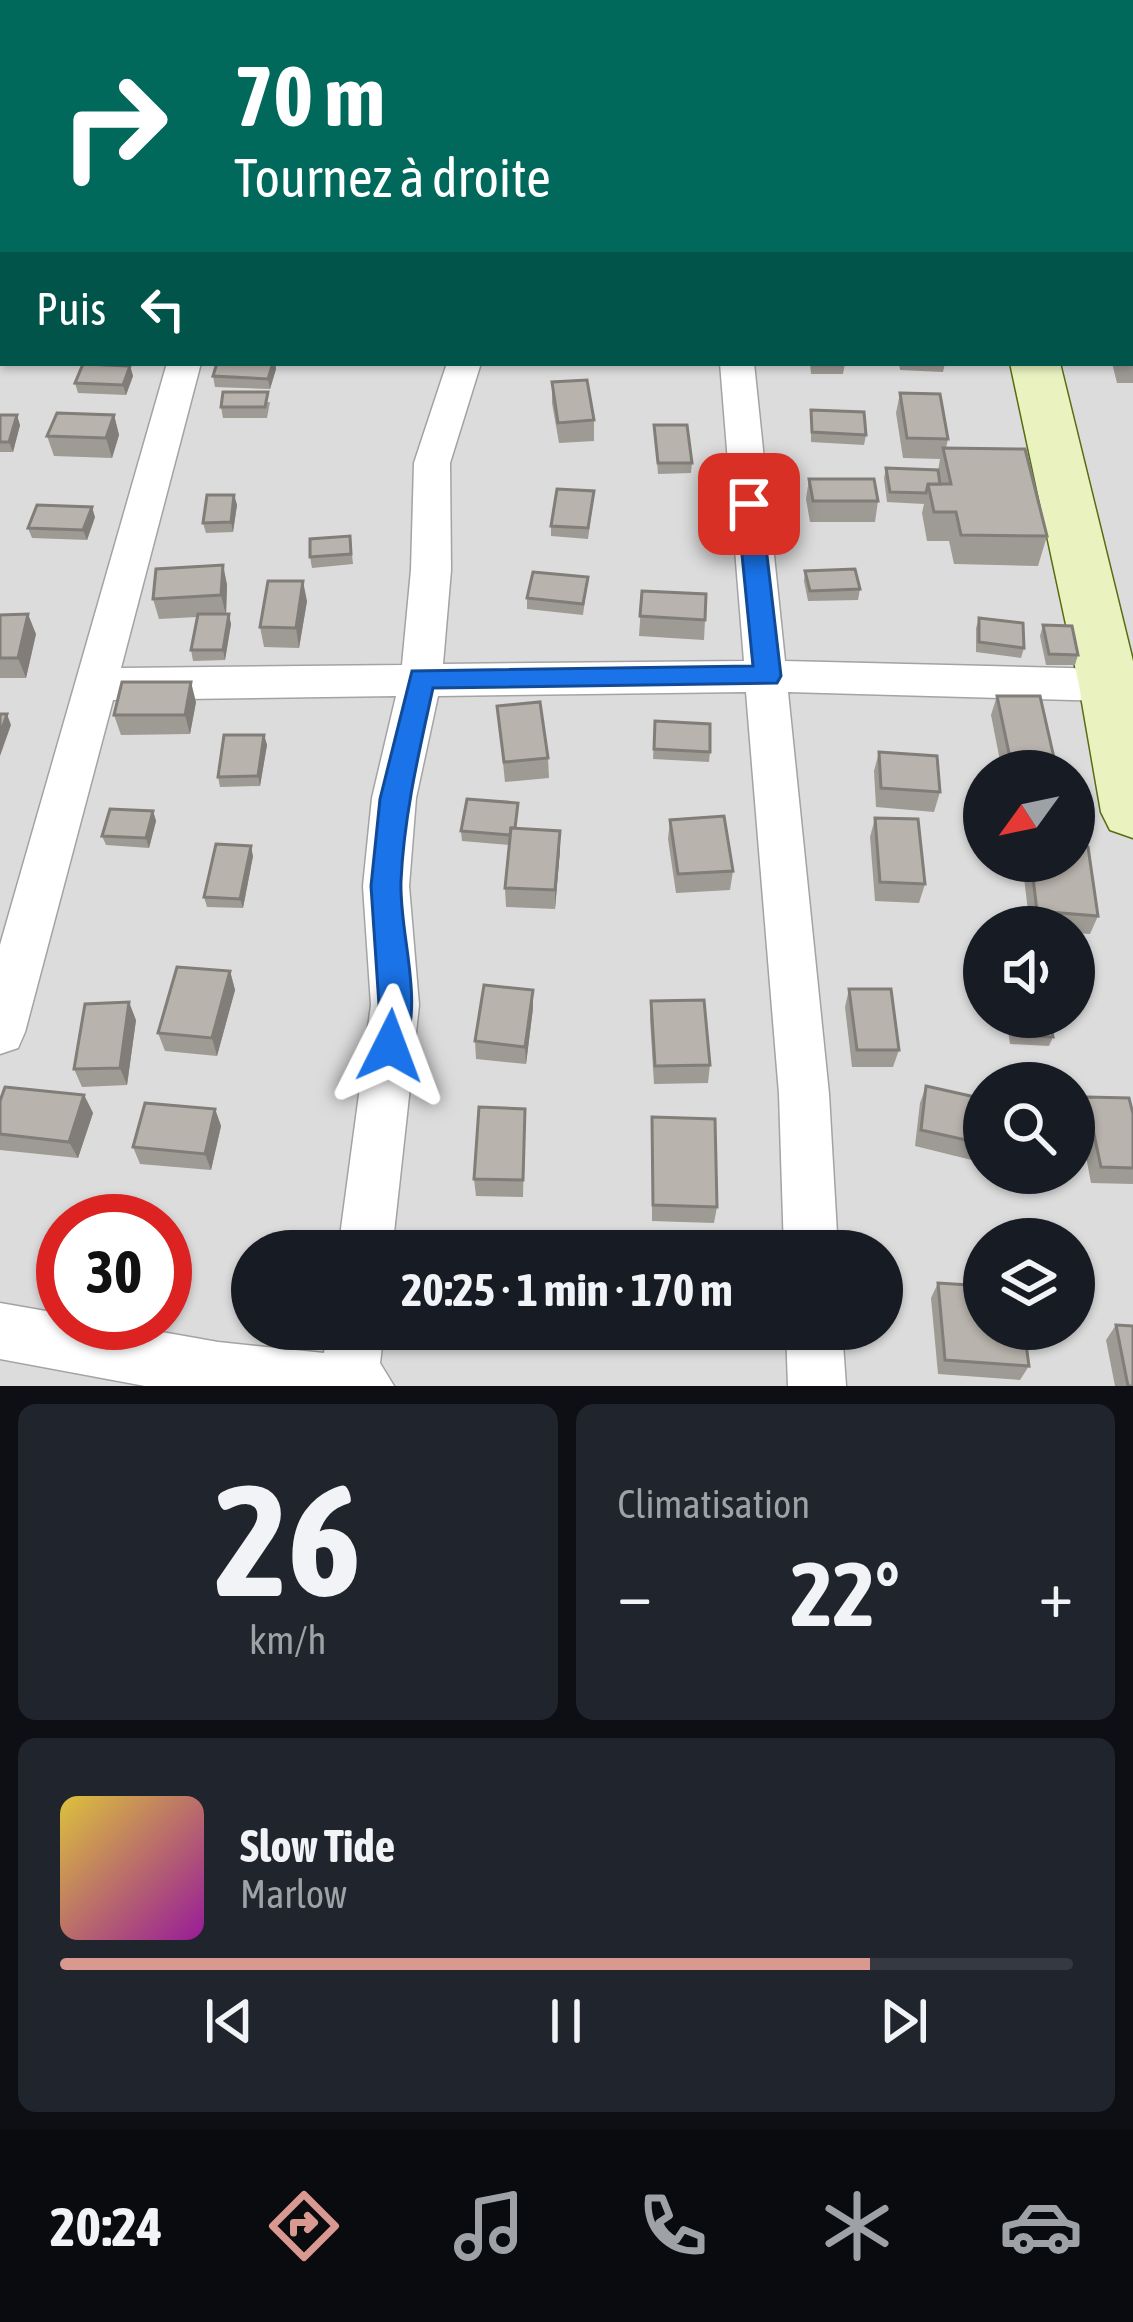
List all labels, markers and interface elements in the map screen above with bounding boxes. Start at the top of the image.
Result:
icon: right [36,48,192,204]
text: 70 m [234,48,385,144]
text: Tournez à droite [234,147,551,208]
icon: left [130,276,196,342]
text: Puis [36,283,106,335]
pin [698,453,800,555]
icon: arrive [716,471,782,537]
north arrow [963,750,1095,882]
map controls [963,750,1095,1350]
button: sound [963,906,1095,1038]
position arrow [327,983,453,1109]
button: search [963,1062,1095,1194]
speed limit sign: 30 [36,1194,192,1350]
button: layers [963,1218,1095,1350]
text: 20:25 · 1 min · 170 m [401,1264,733,1316]
text: 26 [214,1450,361,1629]
text: Climatisation [618,1482,810,1526]
text: 22° [791,1542,900,1645]
text: − [618,1555,652,1631]
text: + [1039,1555,1073,1631]
text: km/h [249,1618,326,1662]
text: Slow Tide [240,1820,395,1872]
text: Marlow [240,1872,347,1916]
icon: previous [196,1988,262,2054]
icon: pause [533,1988,599,2054]
icon: next [871,1988,937,2054]
icon: directions [262,2184,346,2268]
icon: music [447,2184,531,2268]
icon: phone [631,2184,715,2268]
icon: climate [815,2184,899,2268]
icon: car [999,2184,1083,2268]
text: 20:24 [50,2196,162,2257]

